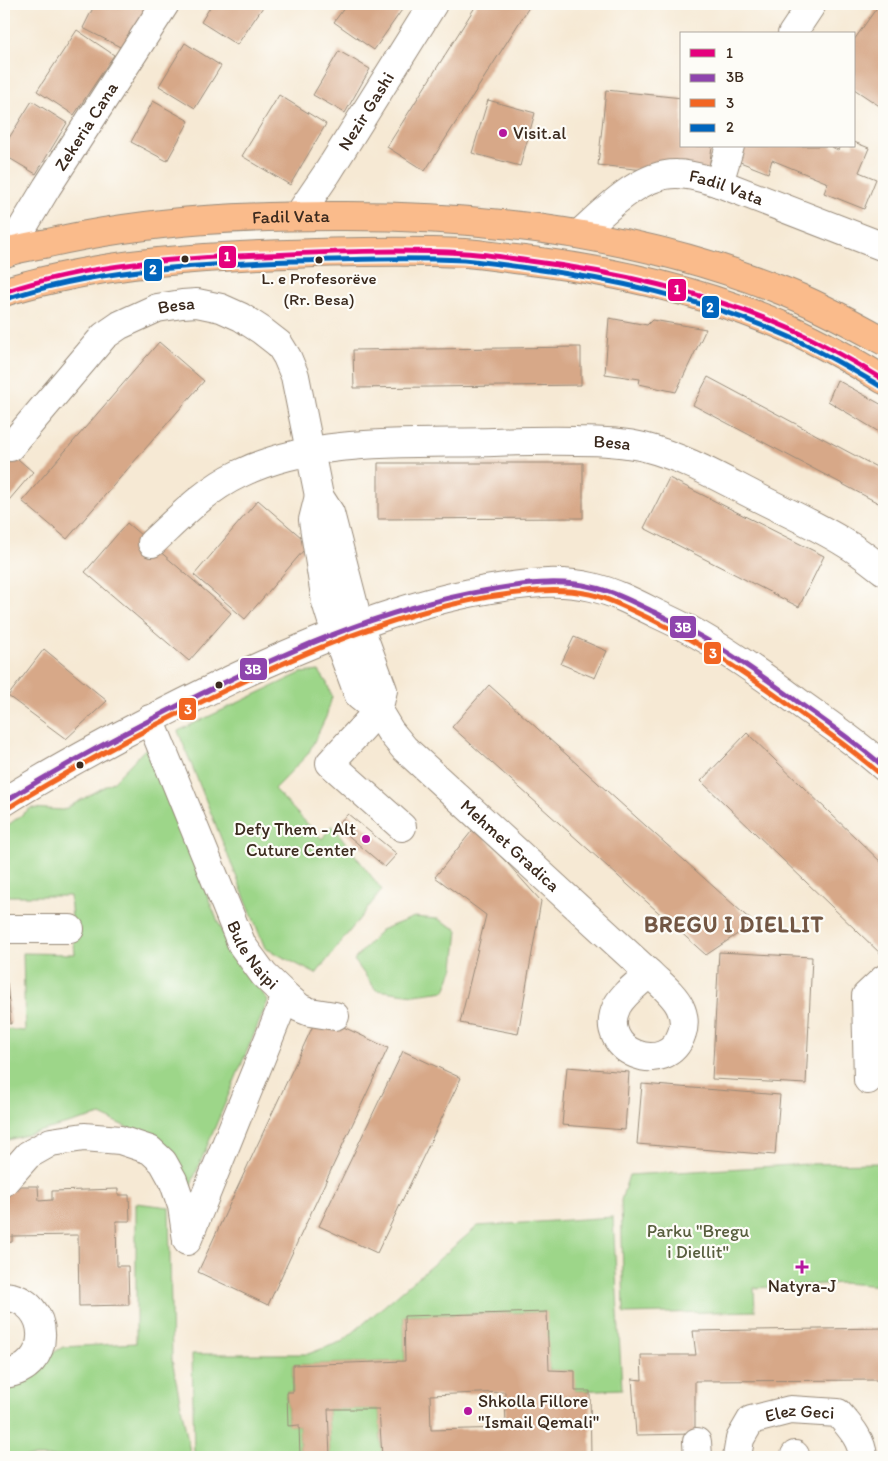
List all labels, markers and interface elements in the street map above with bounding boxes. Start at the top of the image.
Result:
legend [680,32,856,148]
text: 1 [726,44,733,62]
street label: Nezir Gashi [333,68,399,155]
text: 3B [726,68,744,86]
street label: Zekeria Cana [49,77,123,175]
text: 3 [726,94,734,112]
text: 2 [726,118,734,136]
place label: Visit.al [513,122,566,144]
marker: Visit.al [497,127,509,139]
street label: Fadil Vata [687,164,768,211]
street label: Fadil Vata [252,205,330,228]
line badge: 1 [218,245,237,269]
text: 1 [224,248,231,265]
unlabelled marker [180,254,190,264]
marker: L. e Profesorëve (Rr. Besa) [314,255,324,265]
line badge: 2 [143,258,163,282]
text: 2 [149,261,157,278]
place label: L. e Profesorëve (Rr. Besa) [261,268,377,309]
line badge: 1 [667,278,687,302]
text: 1 [674,281,681,298]
street label: Besa [156,292,195,319]
line badge: 2 [701,295,720,319]
text: 2 [706,299,714,316]
street label: Besa [593,430,632,455]
line badge: 3B [669,615,697,639]
text: 3B [675,619,691,636]
line badge: 3 [703,641,722,665]
text: 3 [709,645,717,662]
line badge: 3B [239,657,268,681]
text: 3B [245,661,261,678]
unlabelled marker [214,680,224,690]
line badge: 3 [178,697,197,721]
text: 3 [184,701,192,718]
unlabelled marker [75,760,85,770]
street label: Mehmet Gradica [456,794,564,897]
place label: Defy Them - Alt Cuture Center [234,818,356,861]
marker: Defy Them - Alt Cuture Center [360,833,372,845]
district label: BREGU I DIELLIT [644,911,824,938]
street label: Bule Naipi [222,917,283,994]
park label: Parku "Bregu i Diellit" [647,1220,749,1263]
marker: Natyra-J [796,1261,808,1273]
place label: Natyra-J [768,1275,837,1297]
place label: Shkolla Fillore "Ismail Qemali" [478,1390,599,1433]
street label: Elez Geci [763,1399,835,1427]
marker: Shkolla Fillore "Ismail Qemali" [462,1405,474,1417]

